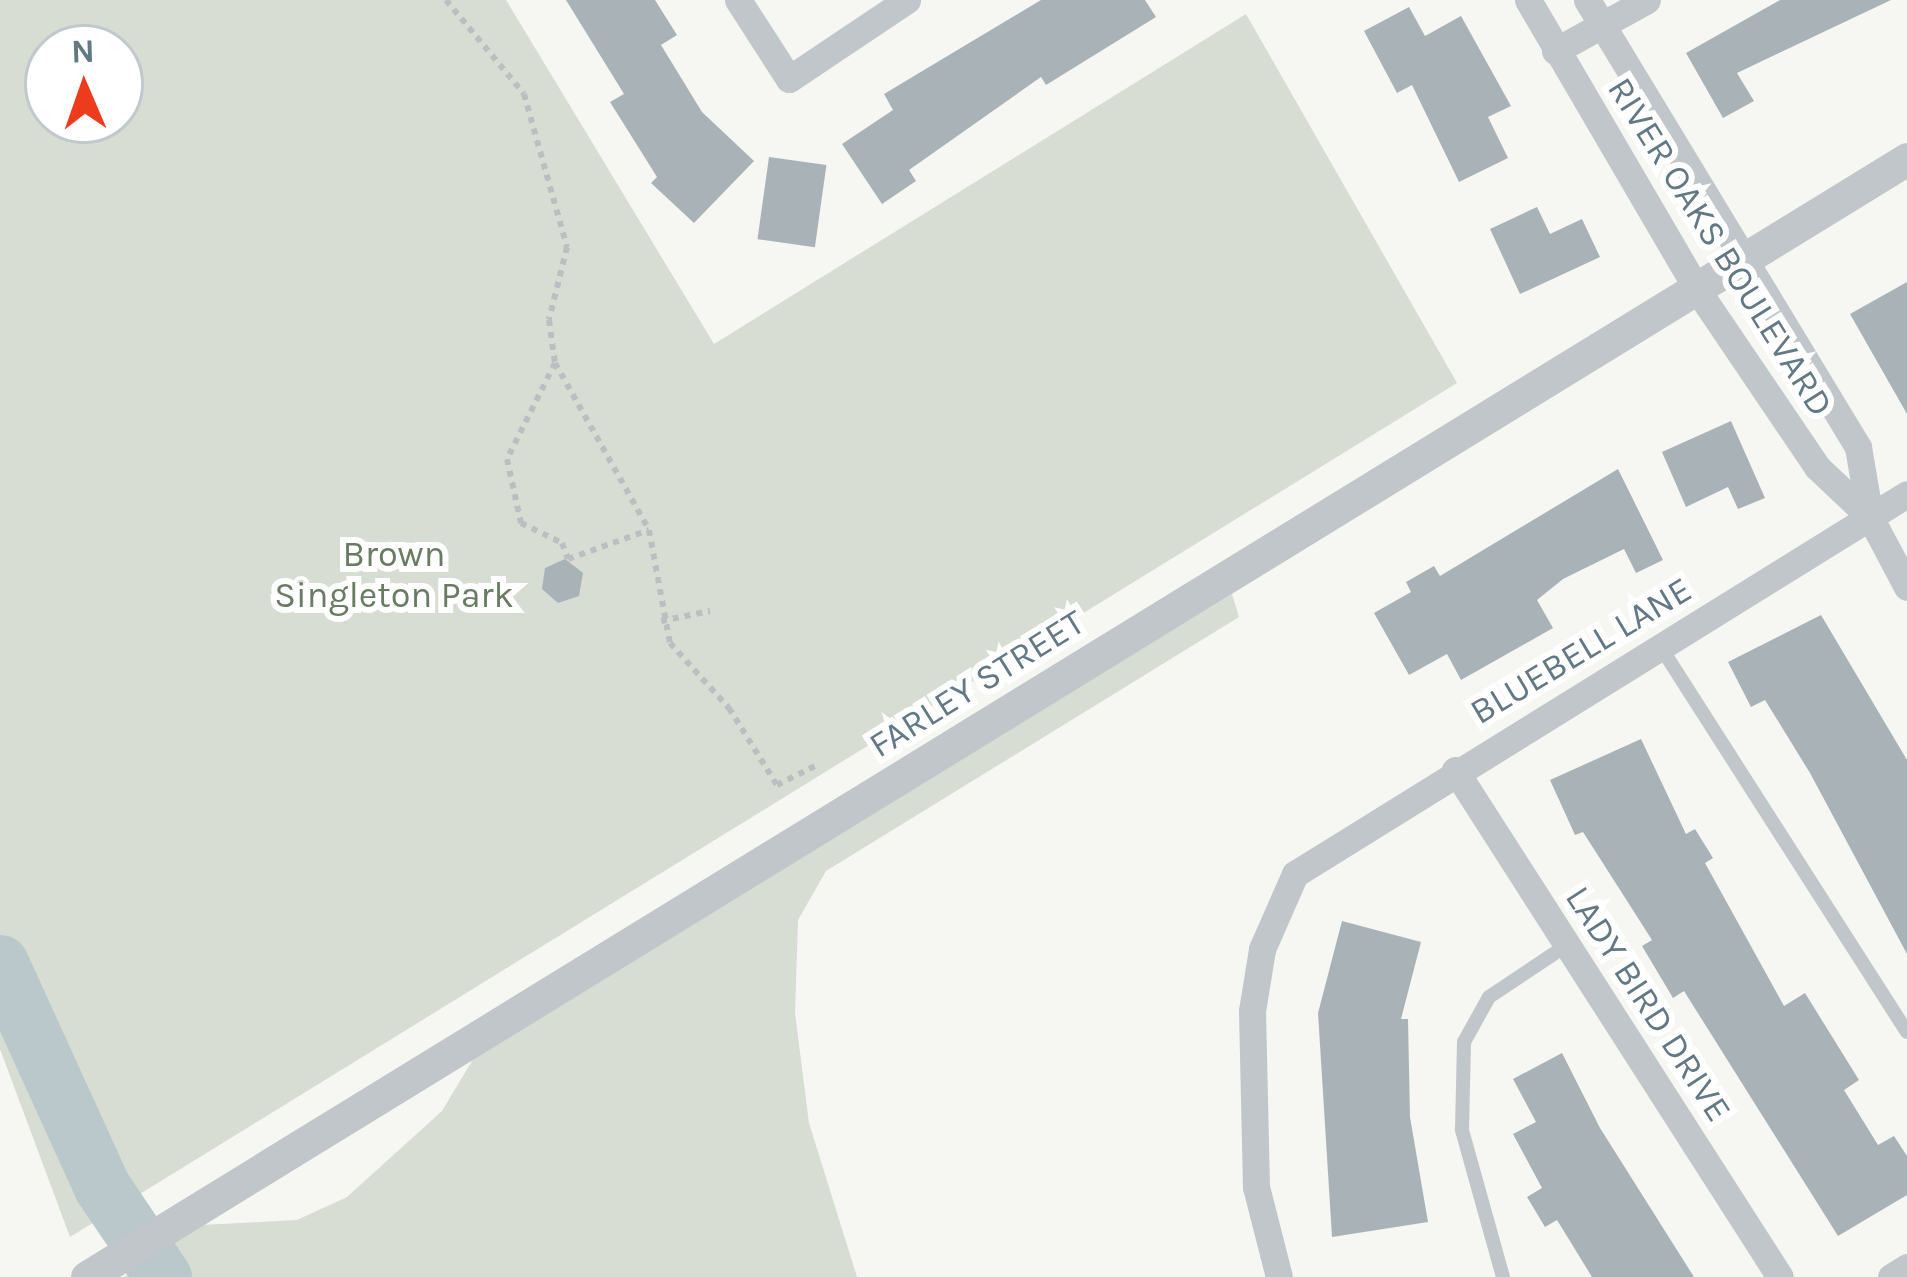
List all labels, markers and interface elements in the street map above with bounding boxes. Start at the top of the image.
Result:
north arrow [24,24,144,144]
text: N [70,32,95,70]
street label: RIVER OAKS BOULEVARD [1598,70,1842,424]
park label: Brown Singleton Park [274,532,514,617]
street label: BLUEBELL LANE [1463,568,1699,734]
street label: FARLEY STREET [862,601,1092,767]
street label: LADY BIRD DRIVE [1556,878,1740,1130]

